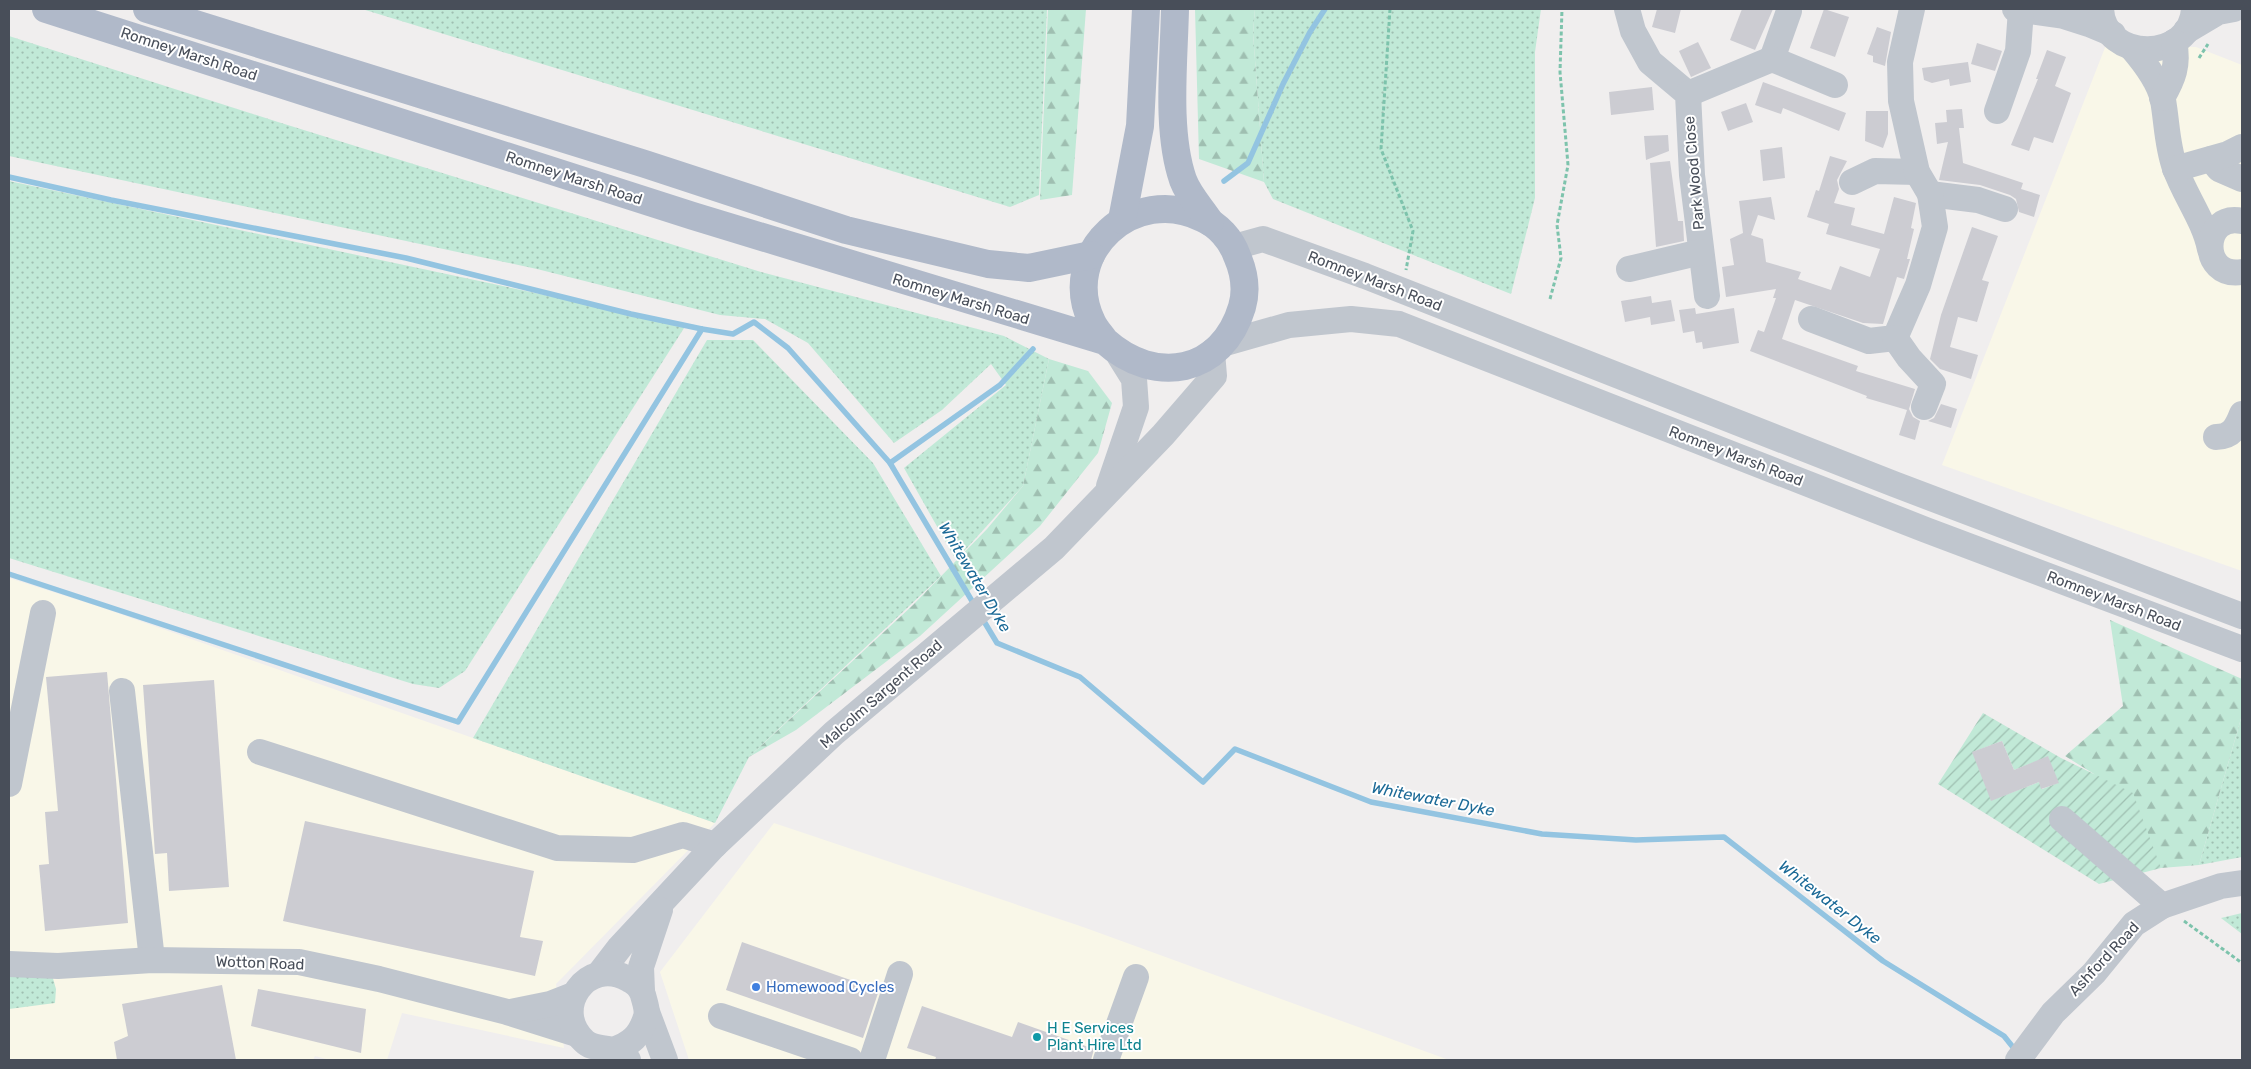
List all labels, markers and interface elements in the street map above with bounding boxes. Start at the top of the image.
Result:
street label: Romney Marsh Road [119,23,259,85]
street label: Park Wood Close [1680,115,1708,231]
street label: Romney Marsh Road [504,147,644,209]
street label: Romney Marsh Road [1305,247,1445,315]
street label: Romney Marsh Road [890,270,1032,328]
street label: Romney Marsh Road [1666,422,1806,490]
water label: Whitewater Dyke [935,519,1015,635]
street label: Romney Marsh Road [2044,567,2184,635]
street label: Malcolm Sargent Road [816,636,946,752]
water label: Whitewater Dyke [1370,778,1496,820]
water label: Whitewater Dyke [1775,856,1885,948]
street label: Ashford Road [2065,918,2143,1000]
street label: Wotton Road [215,952,305,974]
place label: Homewood Cycles [766,978,895,996]
marker: Homewood Cycles [750,981,762,993]
place label: H E Services Plant Hire Ltd [1047,1019,1142,1054]
marker: H E Services Plant Hire Ltd [1031,1031,1043,1043]

